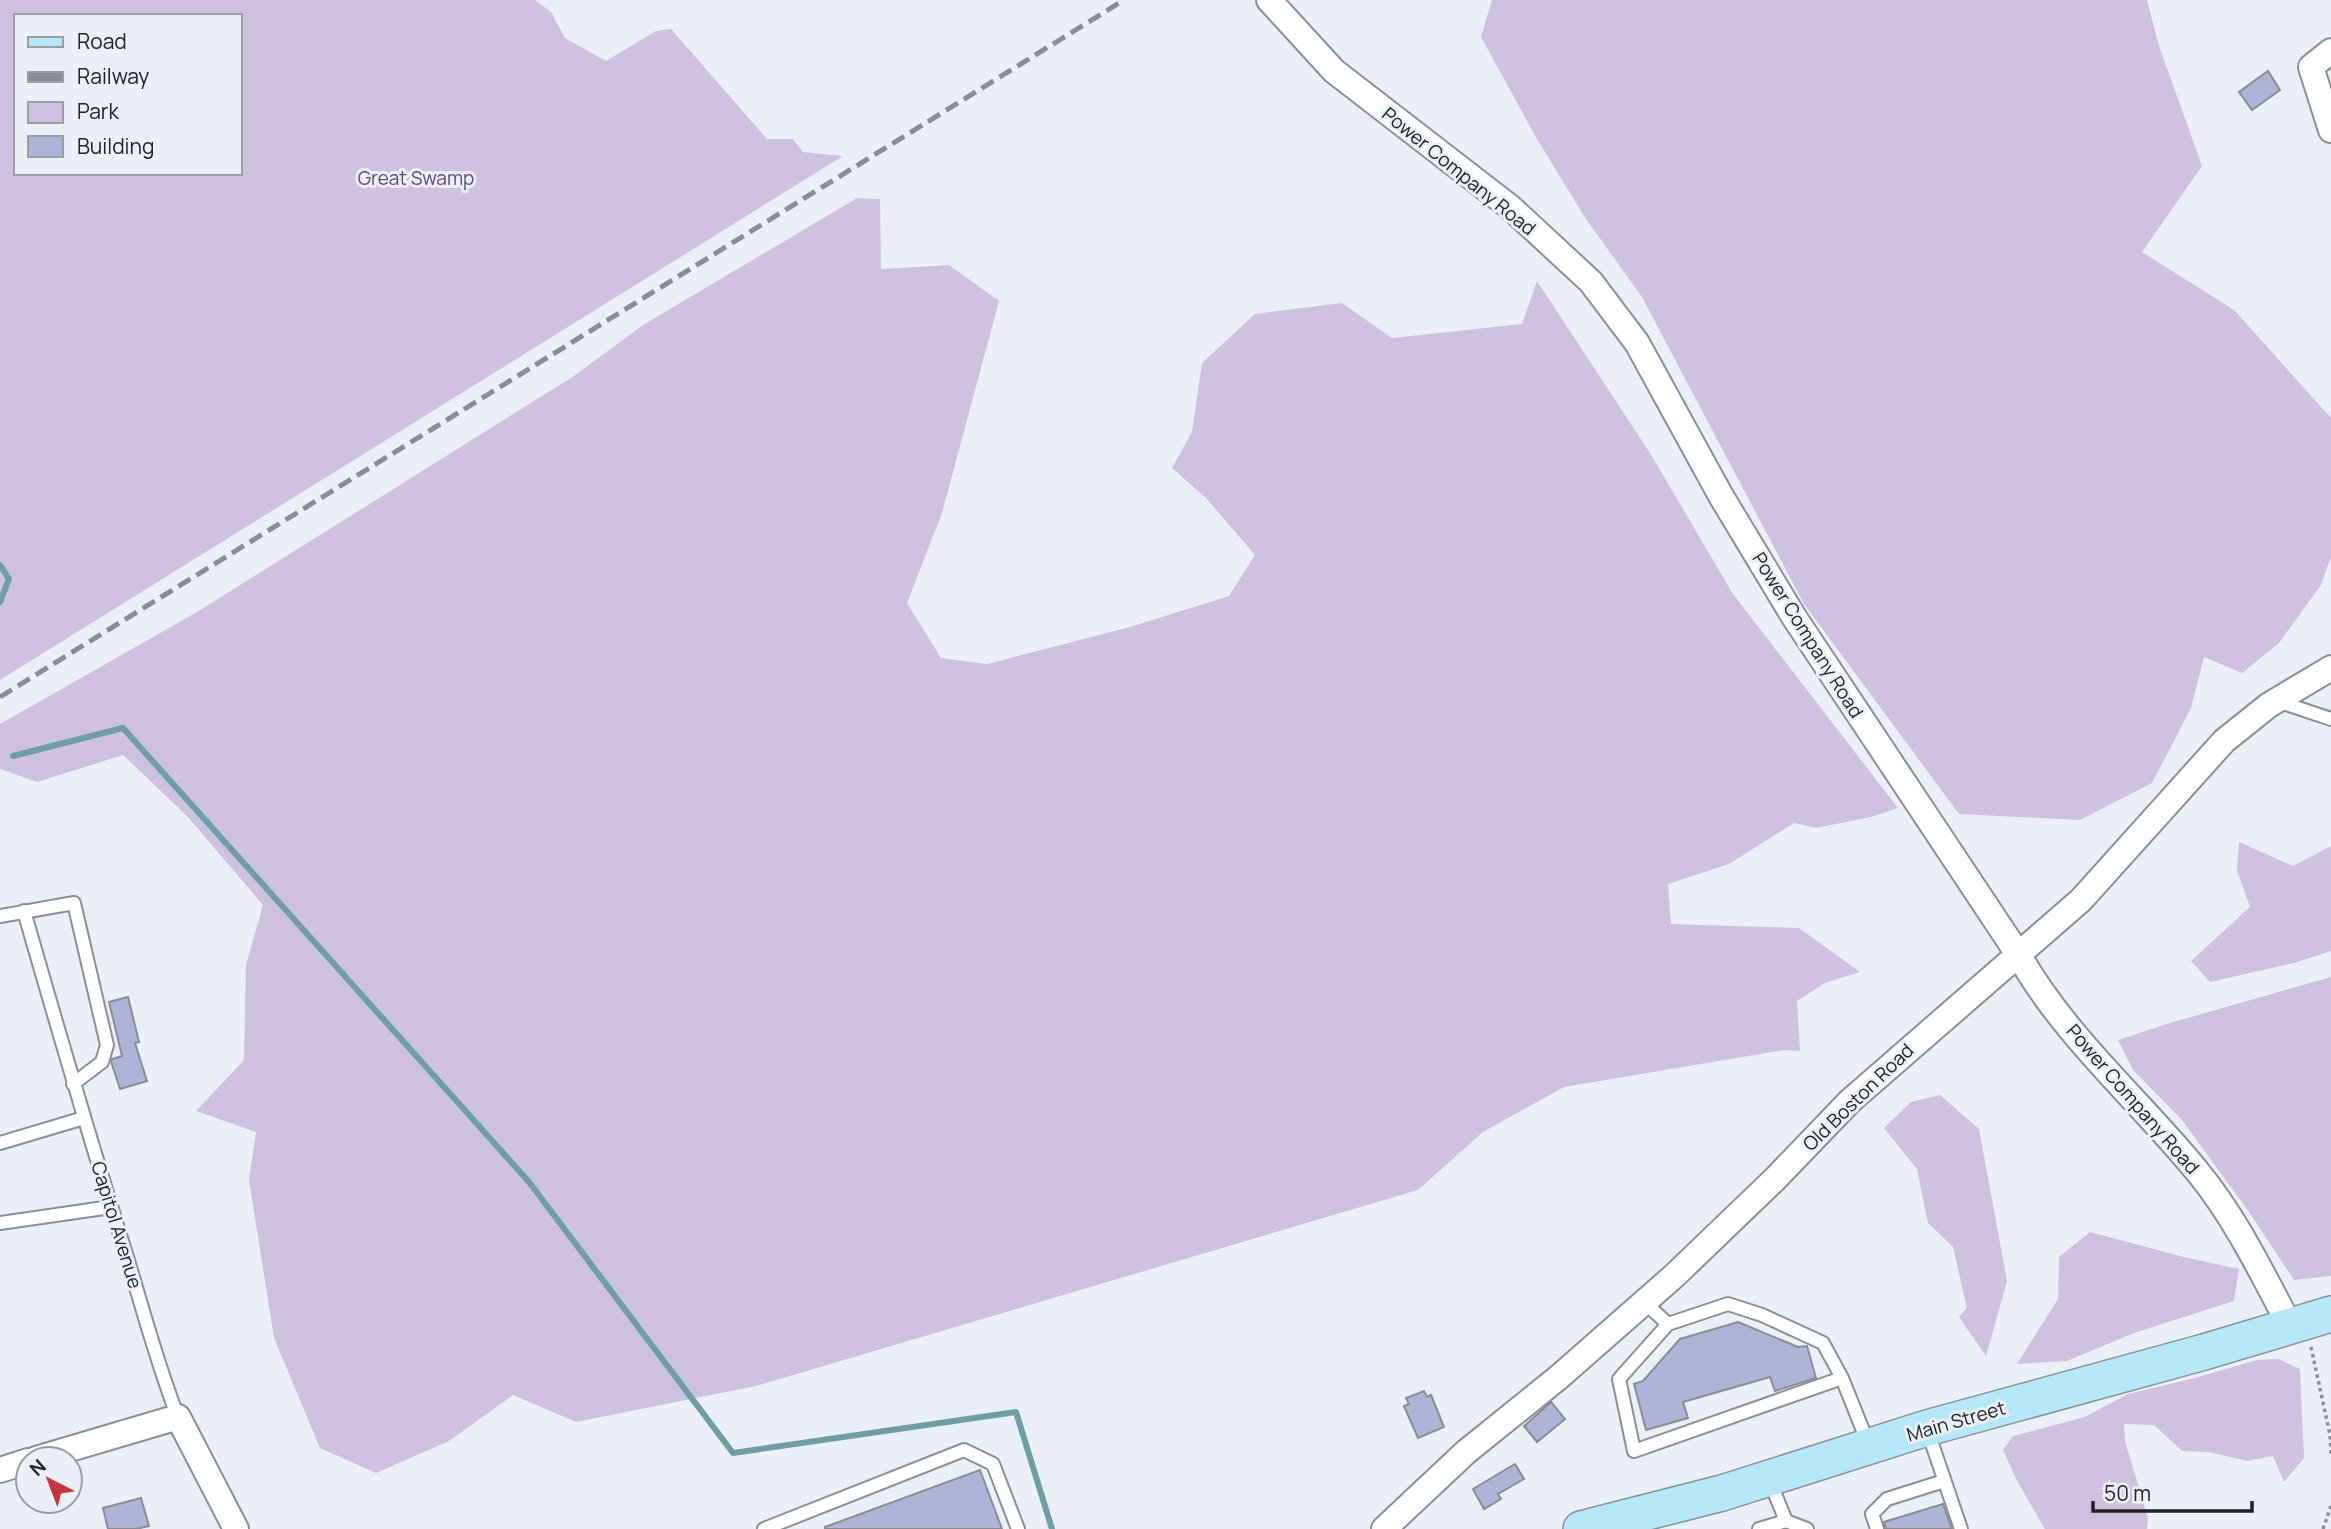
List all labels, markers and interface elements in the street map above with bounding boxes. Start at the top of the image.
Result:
legend [14,14,242,175]
text: Road [77,27,127,55]
text: Railway [77,62,149,90]
text: Park [77,97,119,125]
street label: Power Company Road [1377,101,1541,241]
text: Building [77,132,154,160]
park label: Great Swamp [358,165,474,191]
street label: Power Company Road [1746,547,1870,723]
street label: Power Company Road [2061,1018,2205,1180]
street label: Old Boston Road [1797,1037,1919,1157]
street label: Capitol Avenue [85,1158,149,1292]
street label: Main Street [1903,1394,2009,1448]
north arrow [14,1445,84,1515]
text: N [24,1453,51,1482]
scale bar [2093,1470,2252,1514]
text: 50 m [2104,1479,2151,1507]

